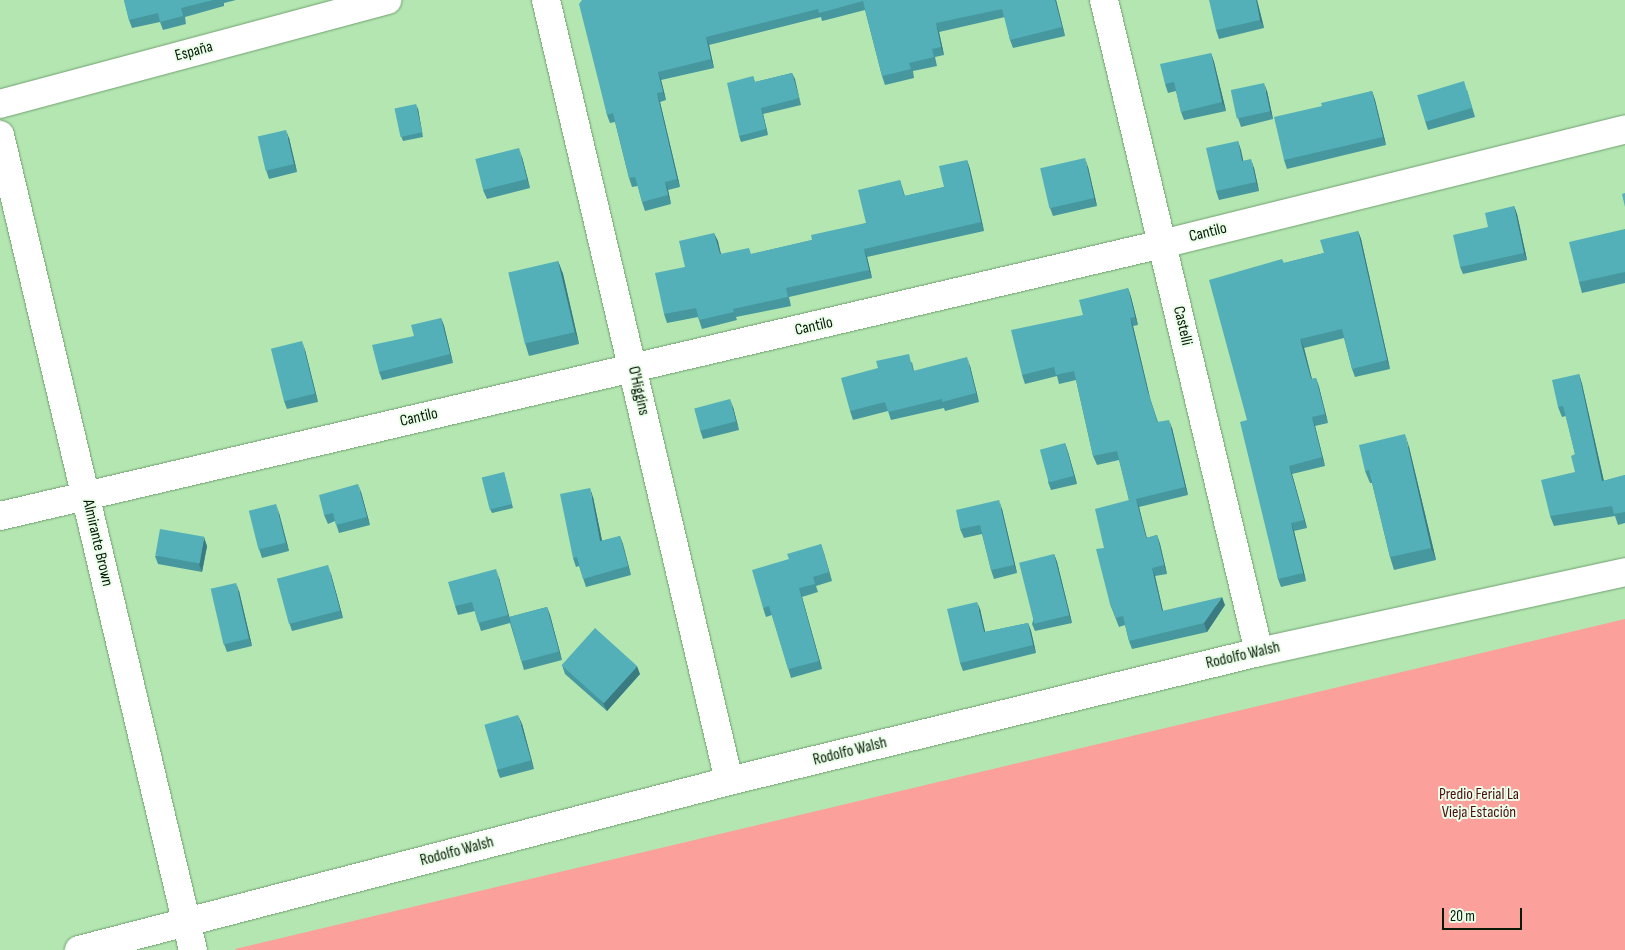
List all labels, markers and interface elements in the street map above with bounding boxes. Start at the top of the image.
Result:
street label: España [173,38,215,66]
street label: Cantilo [1187,219,1229,247]
street label: Castelli [1168,304,1196,348]
street label: Cantilo [793,313,835,341]
street label: O'Higgins [623,365,653,417]
street label: Cantilo [398,404,440,432]
street label: Almirante Brown [78,498,116,588]
street label: Rodolfo Walsh [1204,638,1282,674]
street label: Rodolfo Walsh [811,734,889,770]
park label: Predio Ferial La Vieja Estación [1439,785,1519,823]
street label: Rodolfo Walsh [418,833,496,871]
scale bar [1445,898,1525,930]
text: 20 m [1450,907,1475,926]

